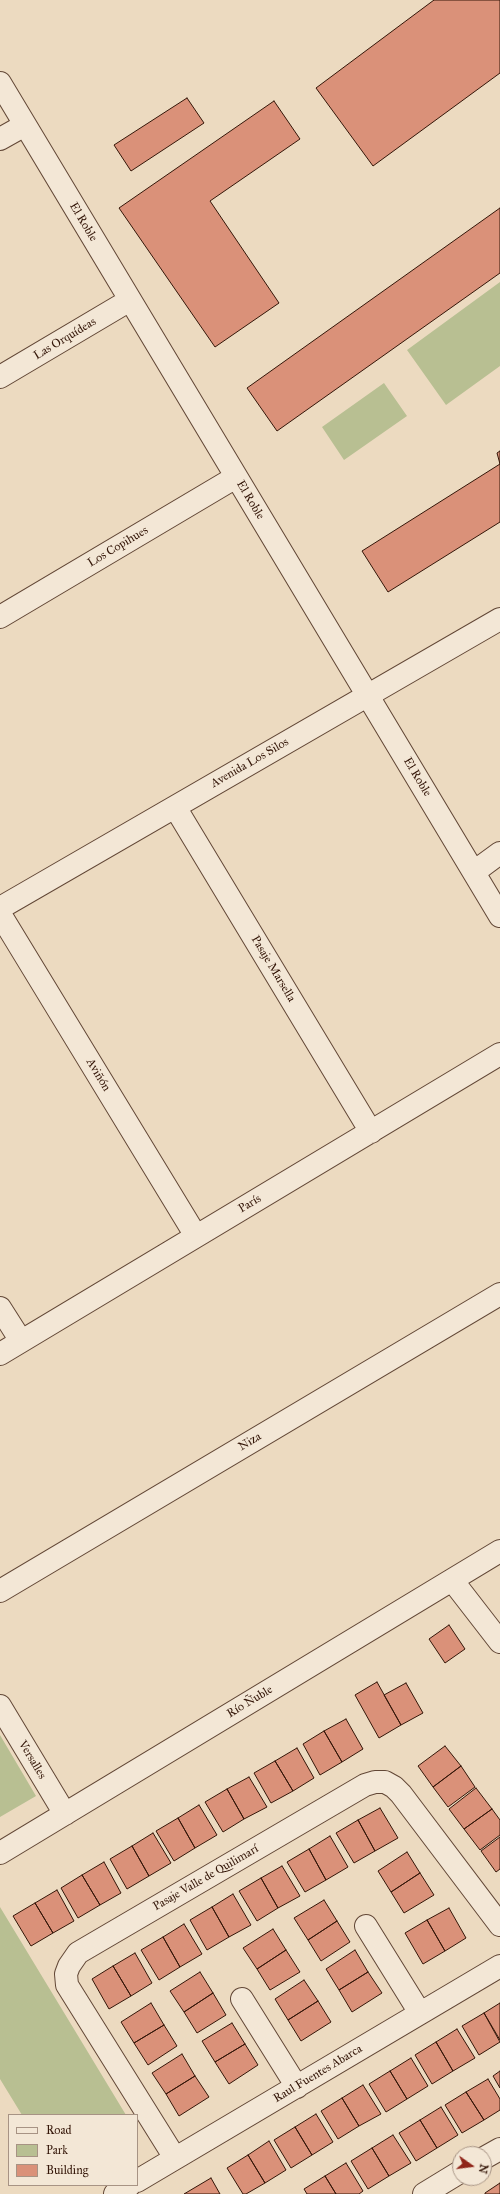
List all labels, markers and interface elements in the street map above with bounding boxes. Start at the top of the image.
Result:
street label: El Roble [66,200,100,244]
street label: Las Orquídeas [31,315,99,363]
street label: El Roble [233,478,267,522]
street label: Los Copihues [85,523,151,571]
street label: Avenida Los Silos [209,735,291,791]
street label: El Roble [400,755,434,799]
street label: Pasaje Marsella [248,933,298,1005]
street label: Aviñón [83,1056,113,1094]
street label: París [236,1192,264,1216]
street label: Niza [236,1430,264,1454]
street label: Río Ñuble [225,1683,275,1721]
street label: Versalles [15,1738,49,1782]
street label: Pasaje Valle de Quilimarí [151,1842,261,1914]
street label: Raul Fuentes Abarca [271,2042,365,2106]
legend [8,2114,138,2186]
text: Road [46,2123,72,2137]
text: Park [46,2143,68,2157]
north arrow [452,2146,492,2186]
text: Building [46,2163,88,2177]
text: N [476,2163,491,2175]

